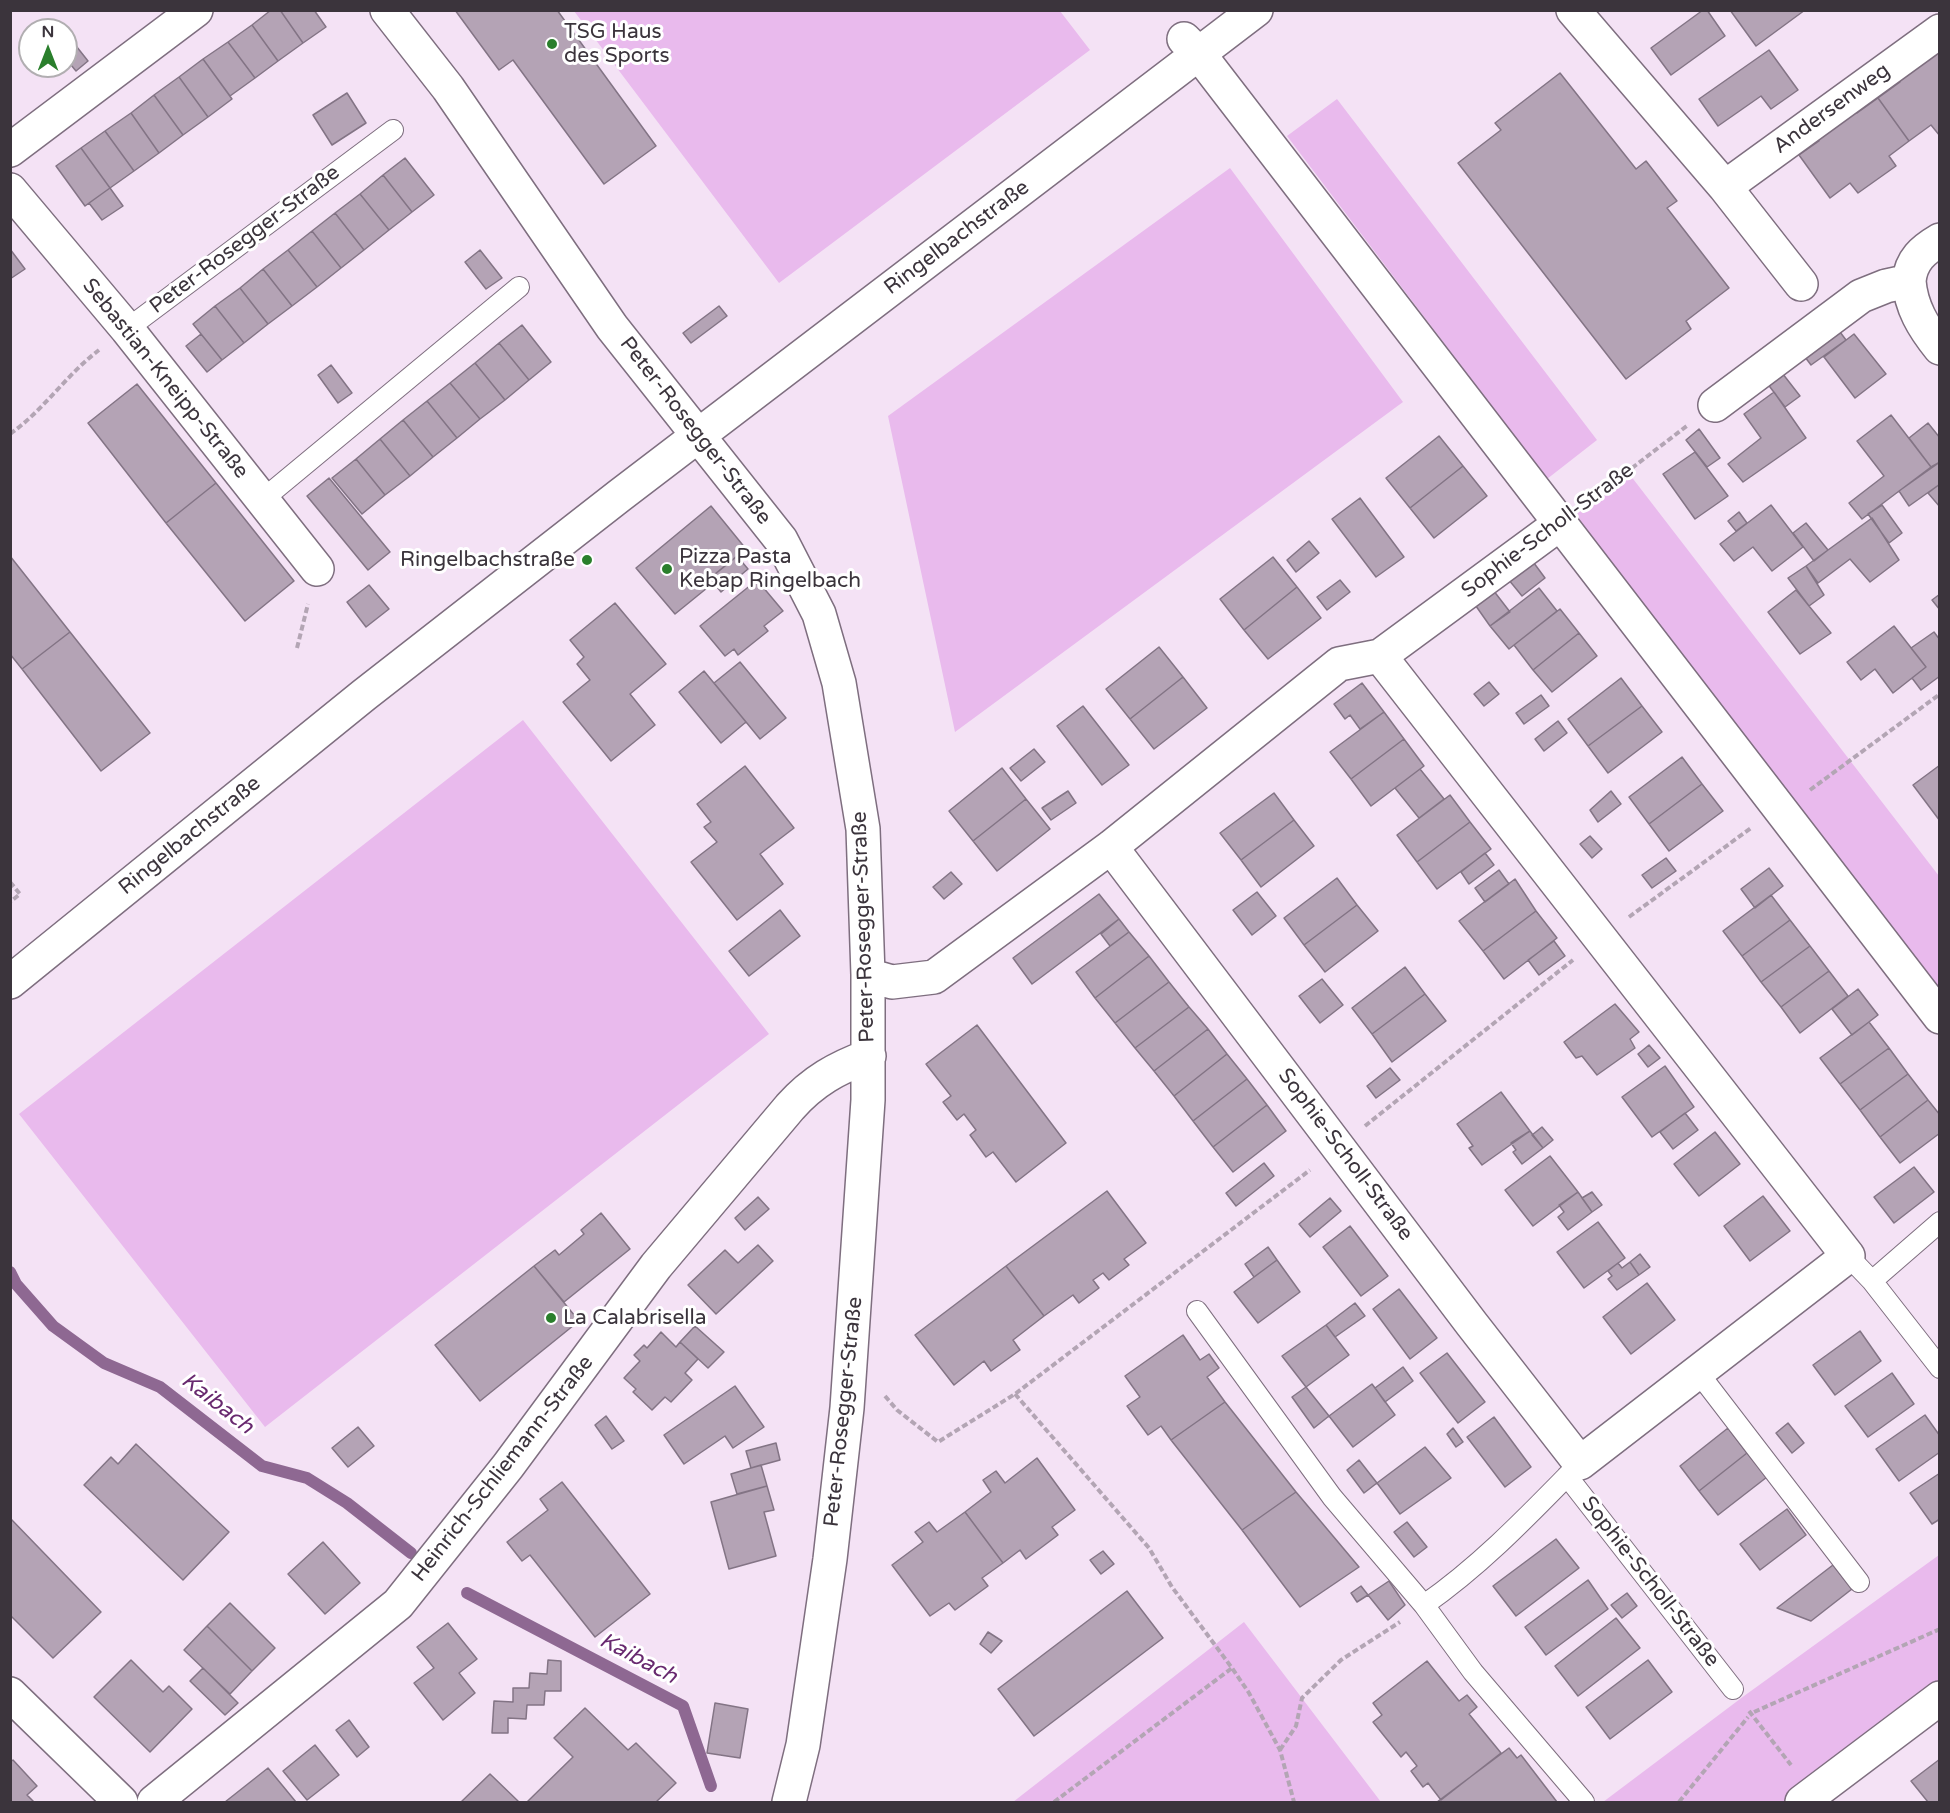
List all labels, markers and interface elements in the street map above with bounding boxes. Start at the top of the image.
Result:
north arrow [18,18,78,78]
place label: TSG Haus des Sports [564,19,670,69]
text: N [42,22,54,42]
marker: TSG Haus des Sports [545,37,559,51]
street label: Andersenweg [1769,58,1895,160]
street label: Peter-Rosegger-Straße [145,160,345,320]
street label: Ringelbachstraße [880,175,1034,301]
street label: Sebastian-Kneipp-Straße [77,274,253,484]
street label: Peter-Rosegger-Straße [614,332,776,530]
street label: Sophie-Scholl-Straße [1457,458,1639,604]
place label: Pizza Pasta Kebap Ringelbach [679,544,861,594]
place label: Ringelbachstraße [400,547,575,573]
marker: Ringelbachstraße [580,553,594,567]
marker: Pizza Pasta Kebap Ringelbach [660,562,674,576]
street label: Ringelbachstraße [114,771,266,901]
street label: Peter-Rosegger-Straße [847,811,881,1043]
street label: Sophie-Scholl-Straße [1272,1064,1418,1246]
street label: Peter-Rosegger-Straße [819,1296,869,1528]
place label: La Calabrisella [563,1305,707,1331]
marker: La Calabrisella [544,1311,558,1325]
street label: Heinrich-Schliemann-Straße [407,1351,599,1587]
water label: Kaibach [176,1368,258,1440]
street label: Sophie-Scholl-Straße [1576,1492,1724,1672]
water label: Kaibach [595,1628,681,1690]

